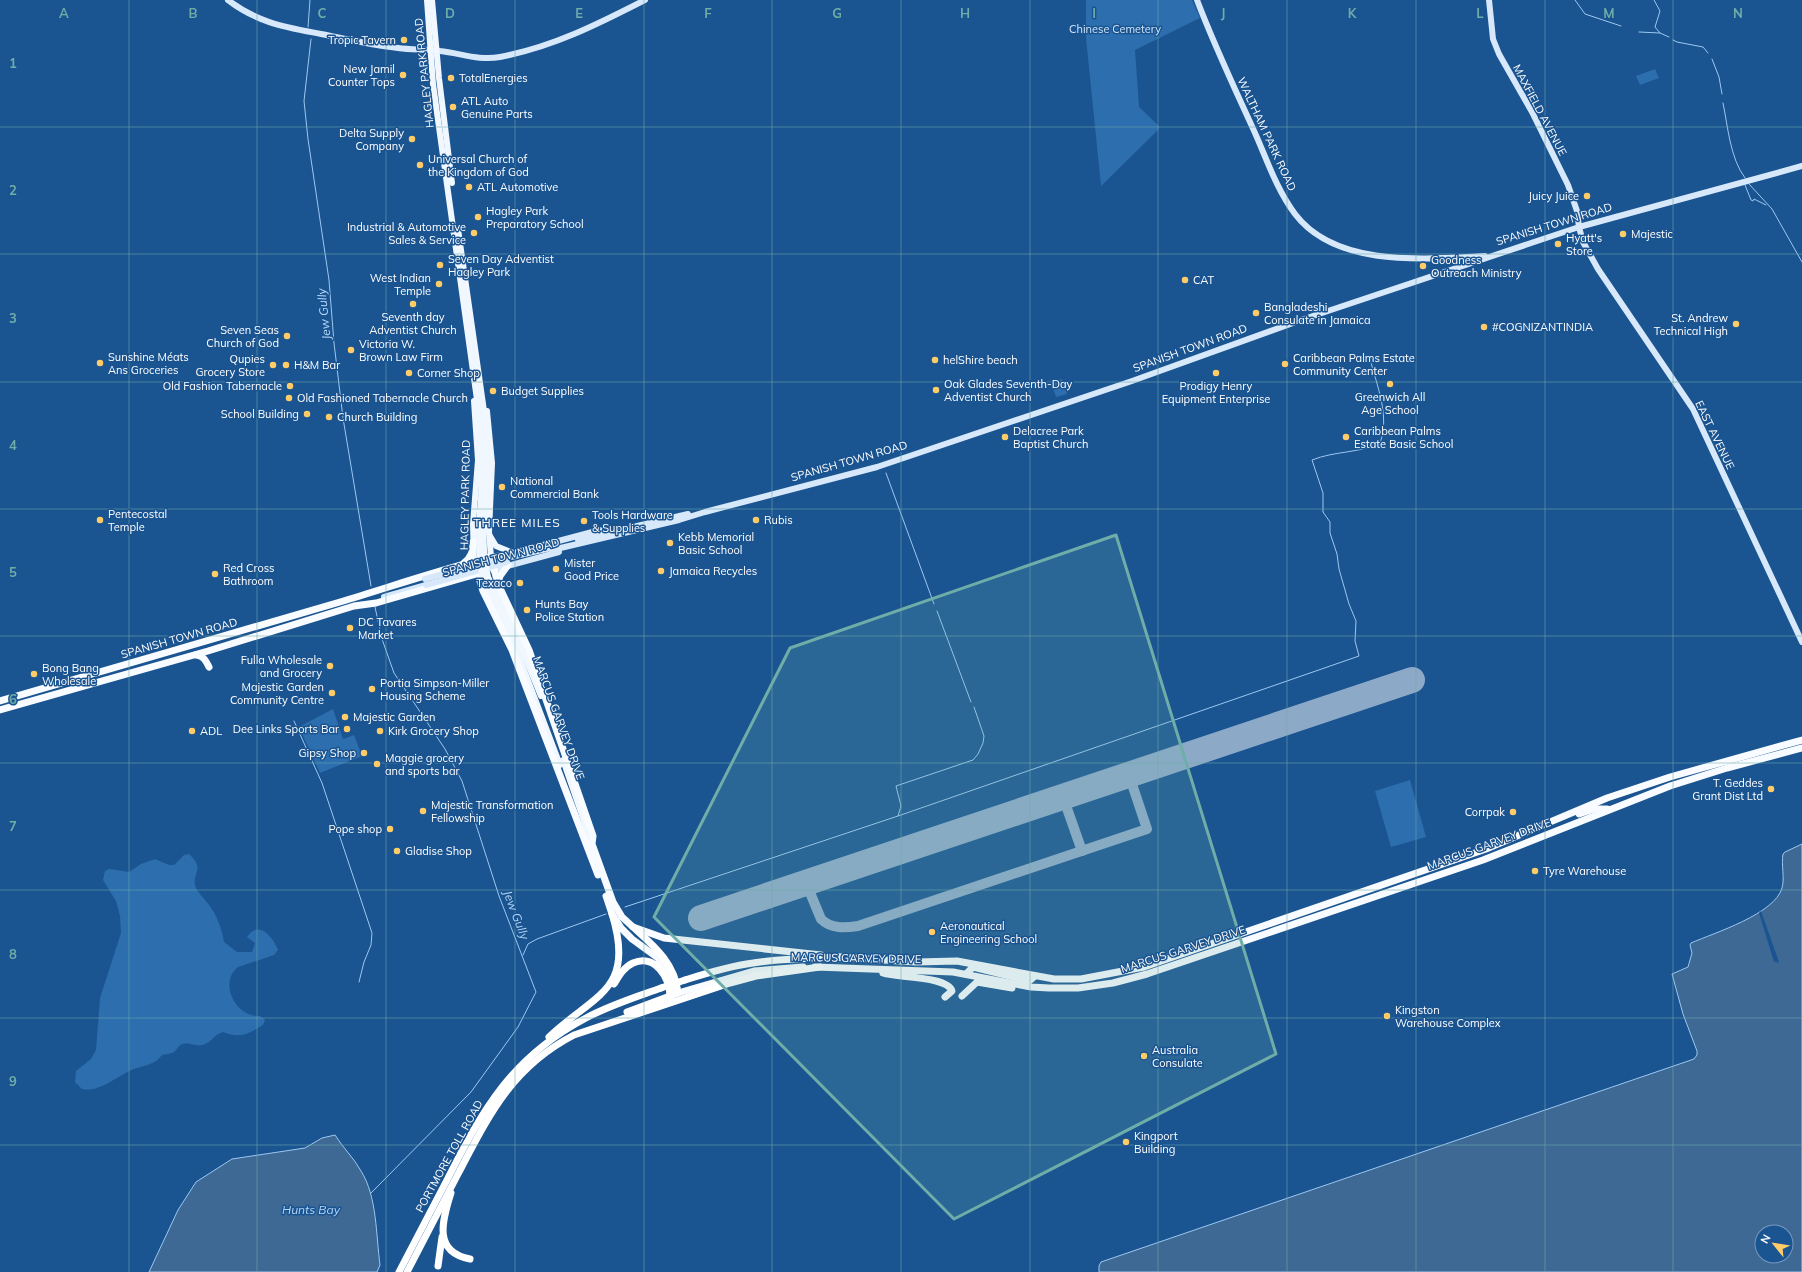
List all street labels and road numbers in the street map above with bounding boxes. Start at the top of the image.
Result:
street label: HAGLEY PARK ROAD [411,17,437,129]
street label: MAXFIELD AVENUE [1510,62,1570,158]
street label: WALTHAM PARK ROAD [1234,75,1300,193]
street label: SPANISH TOWN ROAD [1494,200,1614,248]
street label: SPANISH TOWN ROAD [1131,321,1249,375]
street label: EAST AVENUE [1692,398,1738,472]
street label: SPANISH TOWN ROAD [789,438,909,484]
street label: HAGLEY PARK ROAD [457,440,473,550]
street label: SPANISH TOWN ROAD [441,535,561,579]
street label: SPANISH TOWN ROAD [119,615,239,661]
street label: MARCUS GARVEY DRIVE [530,654,588,782]
street label: MARCUS GARVEY DRIVE [1425,815,1553,873]
street label: MARCUS GARVEY DRIVE [1119,922,1247,976]
street label: MARCUS GARVEY DRIVE [791,950,921,966]
street label: PORTMORE TOLL ROAD [412,1097,486,1215]

